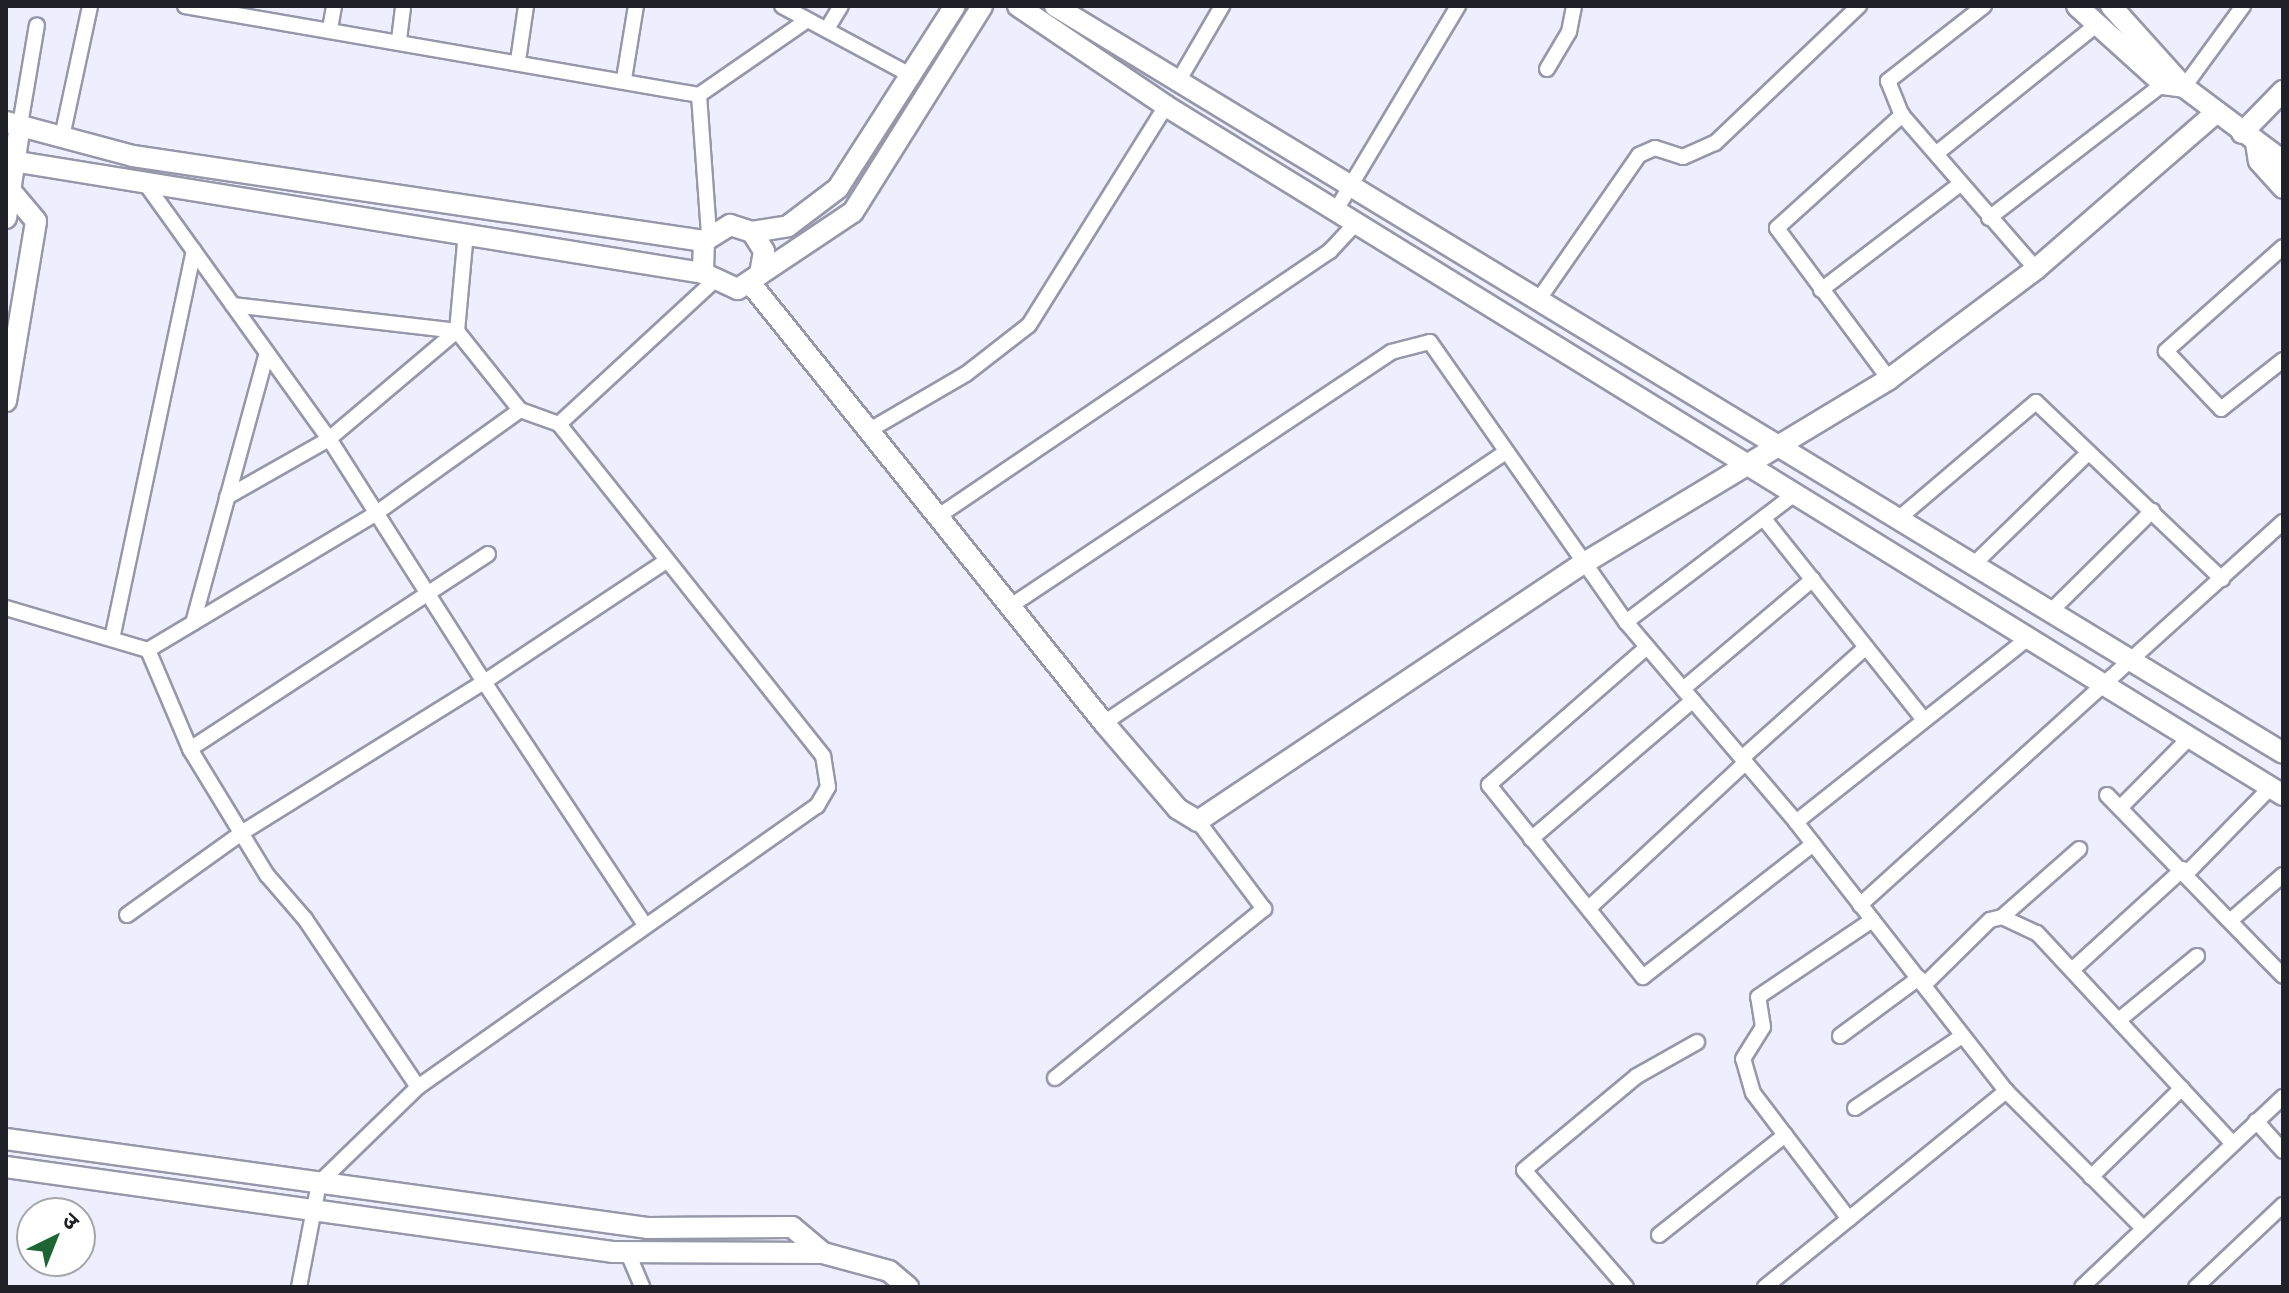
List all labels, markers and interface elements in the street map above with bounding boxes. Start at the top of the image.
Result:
north arrow [16,1197,96,1277]
text: उ [57,1206,85,1236]

